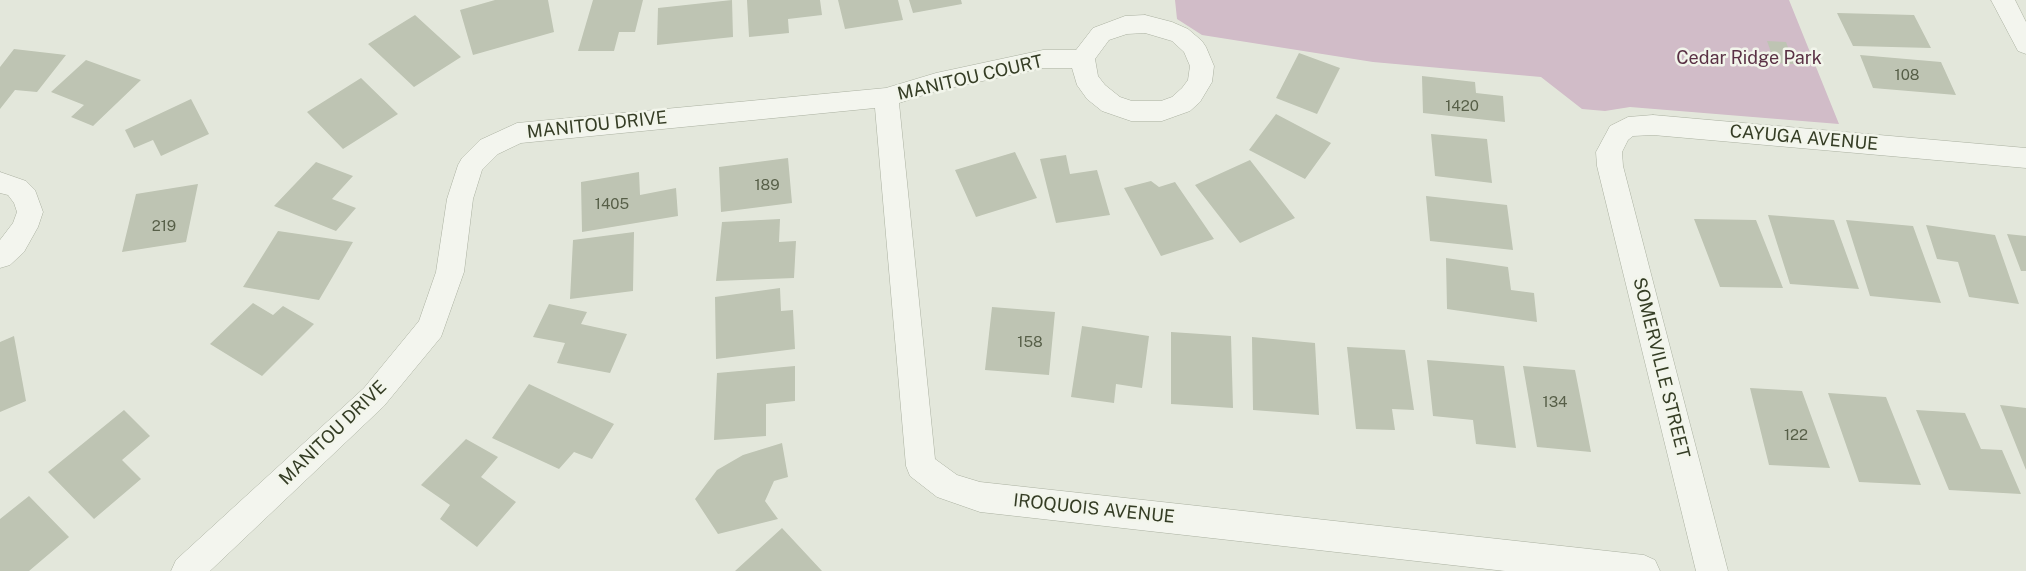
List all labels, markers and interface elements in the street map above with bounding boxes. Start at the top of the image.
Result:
park label: Cedar Ridge Park [1676,47,1822,69]
street label: MANITOU COURT [895,51,1045,105]
house number: 108 [1895,66,1919,84]
house number: 1420 [1445,97,1479,115]
street label: MANITOU DRIVE [526,107,668,143]
street label: CAYUGA AVENUE [1729,121,1879,155]
house number: 189 [754,176,780,194]
house number: 1405 [595,195,629,213]
house number: 219 [152,217,176,235]
street label: SOMERVILLE STREET [1628,275,1694,461]
house number: 158 [1017,333,1043,351]
street label: MANITOU DRIVE [275,376,391,490]
house number: 134 [1543,393,1567,411]
house number: 122 [1784,426,1808,444]
street label: IROQUOIS AVENUE [1012,490,1176,528]

